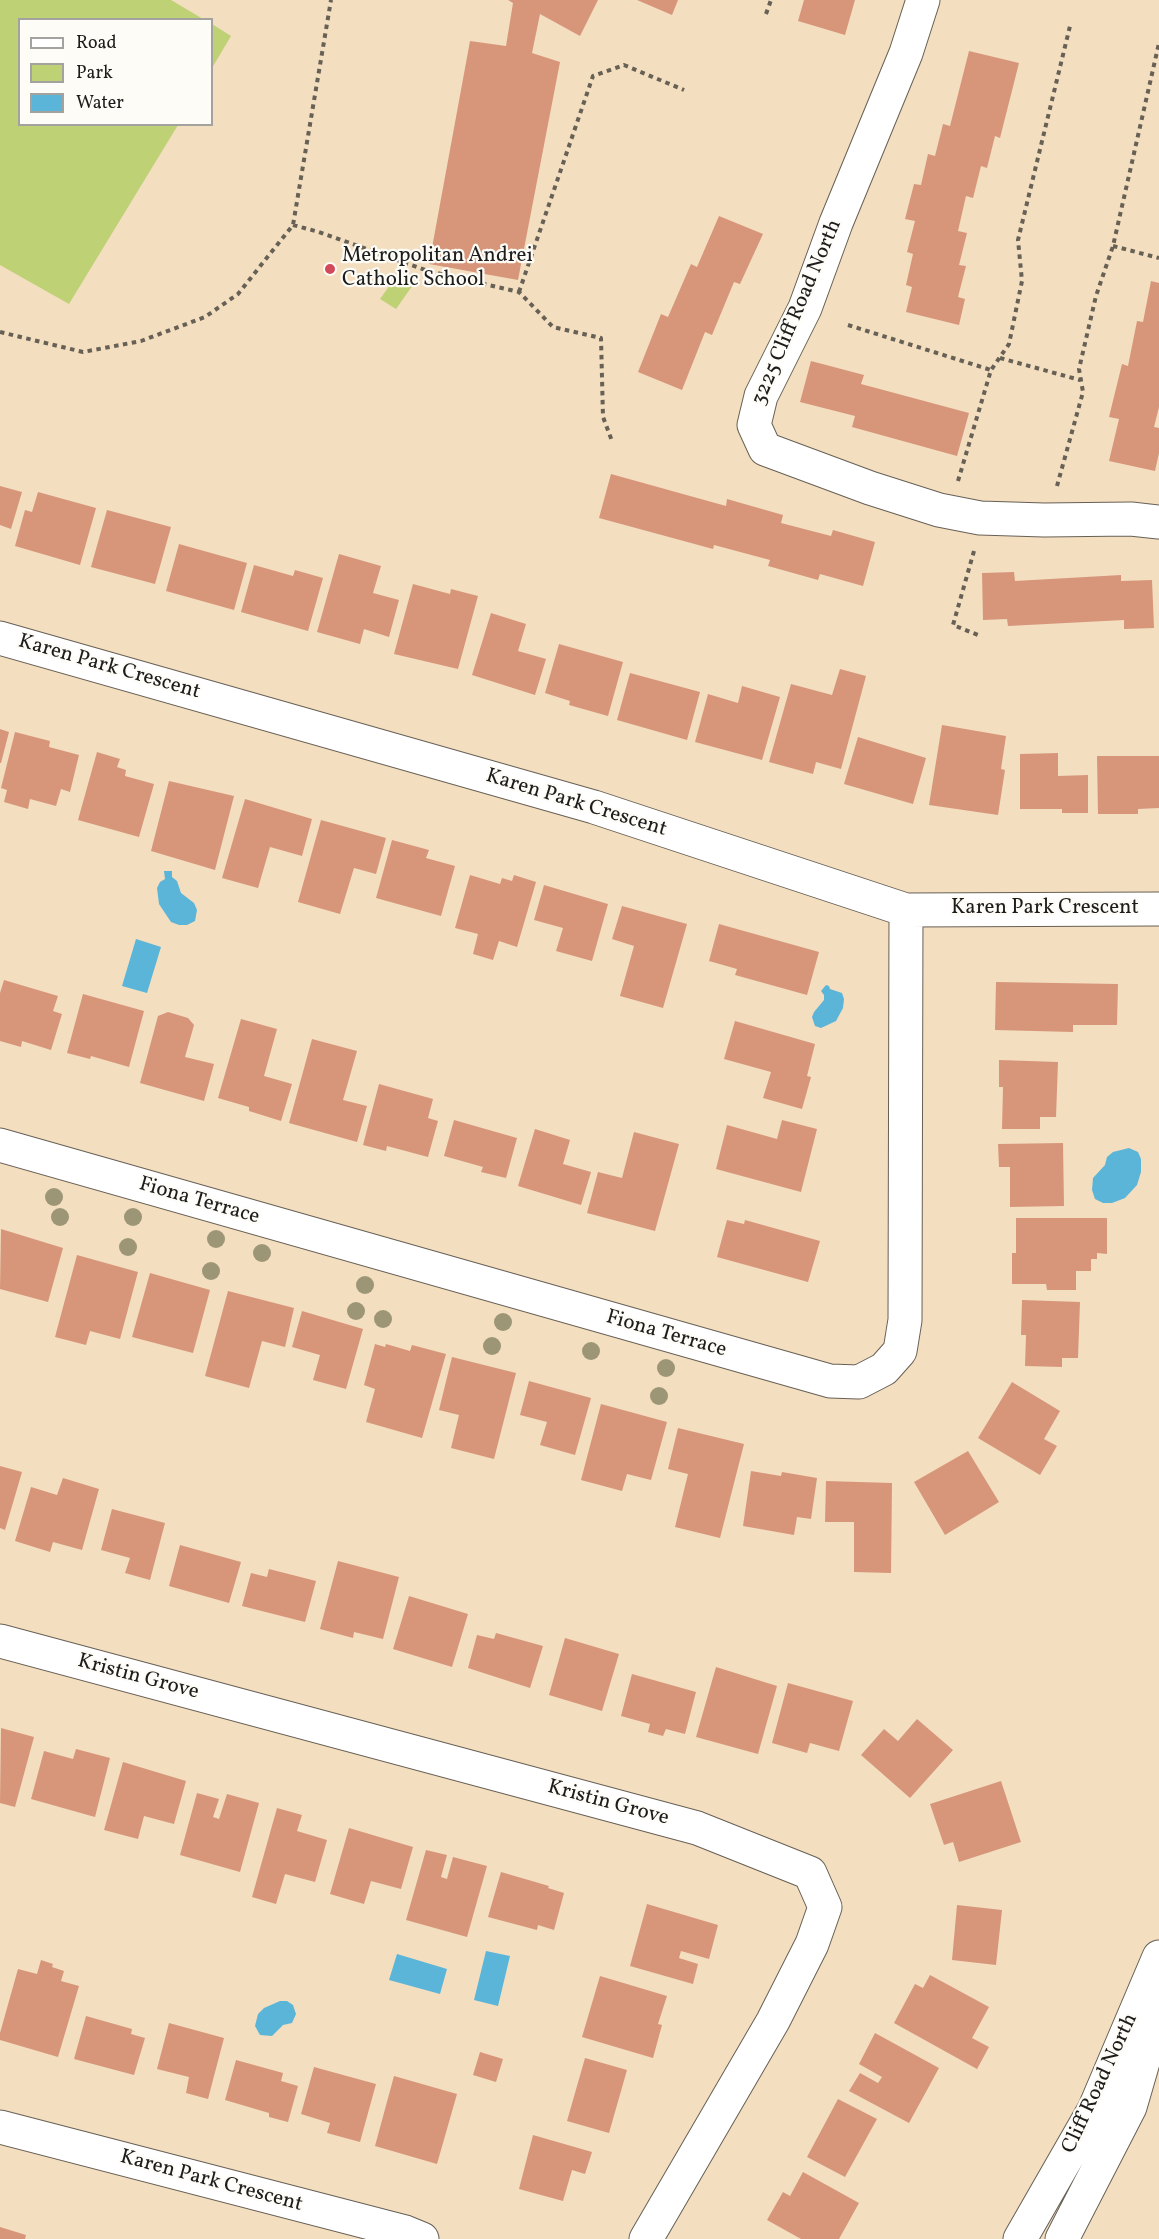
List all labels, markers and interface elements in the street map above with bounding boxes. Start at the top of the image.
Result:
legend [18,18,213,126]
text: Road [76,31,117,56]
text: Park [76,61,113,86]
text: Water [76,91,124,116]
street label: 3225 Cliff Road North [747,216,849,410]
place label: Metropolitan Andrei Catholic School [342,244,533,294]
marker: Metropolitan Andrei Catholic School [323,262,337,276]
street label: Karen Park Crescent [15,630,203,706]
street label: Karen Park Crescent [482,764,670,844]
street label: Karen Park Crescent [951,896,1139,922]
street label: Fiona Terrace [136,1173,262,1231]
street label: Fiona Terrace [603,1306,729,1364]
street label: Kristin Grove [75,1650,201,1706]
street label: Kristin Grove [545,1776,671,1832]
street label: Cliff Road North [1058,2010,1144,2158]
street label: Karen Park Crescent [117,2146,305,2218]

